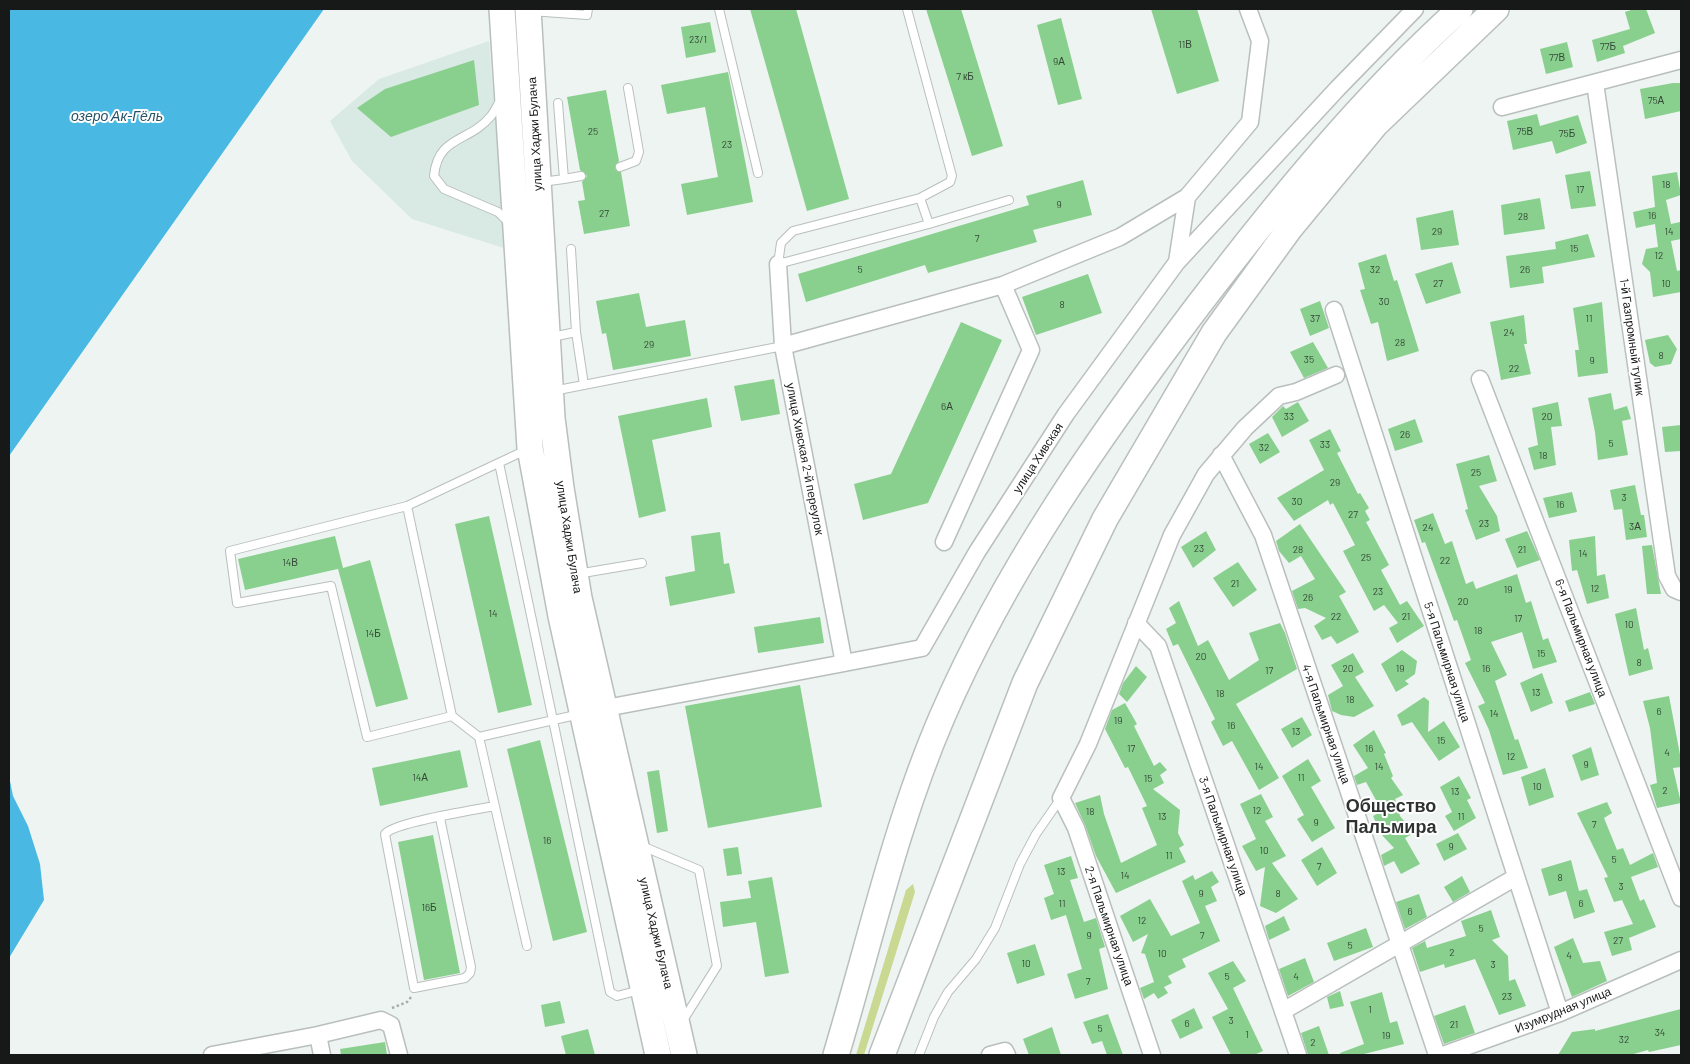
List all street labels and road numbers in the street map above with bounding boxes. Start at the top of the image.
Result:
street label: улица Хаджи Булача [525,77,545,191]
street label: 1-й Газпромный тупик [1617,277,1647,397]
street label: улица Хивская 2-й переулок [783,382,827,536]
street label: улица Хивская [1010,420,1066,496]
street label: улица Хаджи Булача [553,480,585,594]
street label: 6-я Пальмирная улица [1552,577,1610,699]
street label: 5-я Пальмирная улица [1421,600,1473,724]
street label: 4-я Пальмирная улица [1299,662,1353,786]
street label: 3-я Пальмирная улица [1196,774,1250,898]
street label: 2-я Пальмирная улица [1082,864,1136,988]
street label: улица Хаджи Булача [636,876,676,990]
street label: Изумрудная улица [1513,984,1613,1036]

